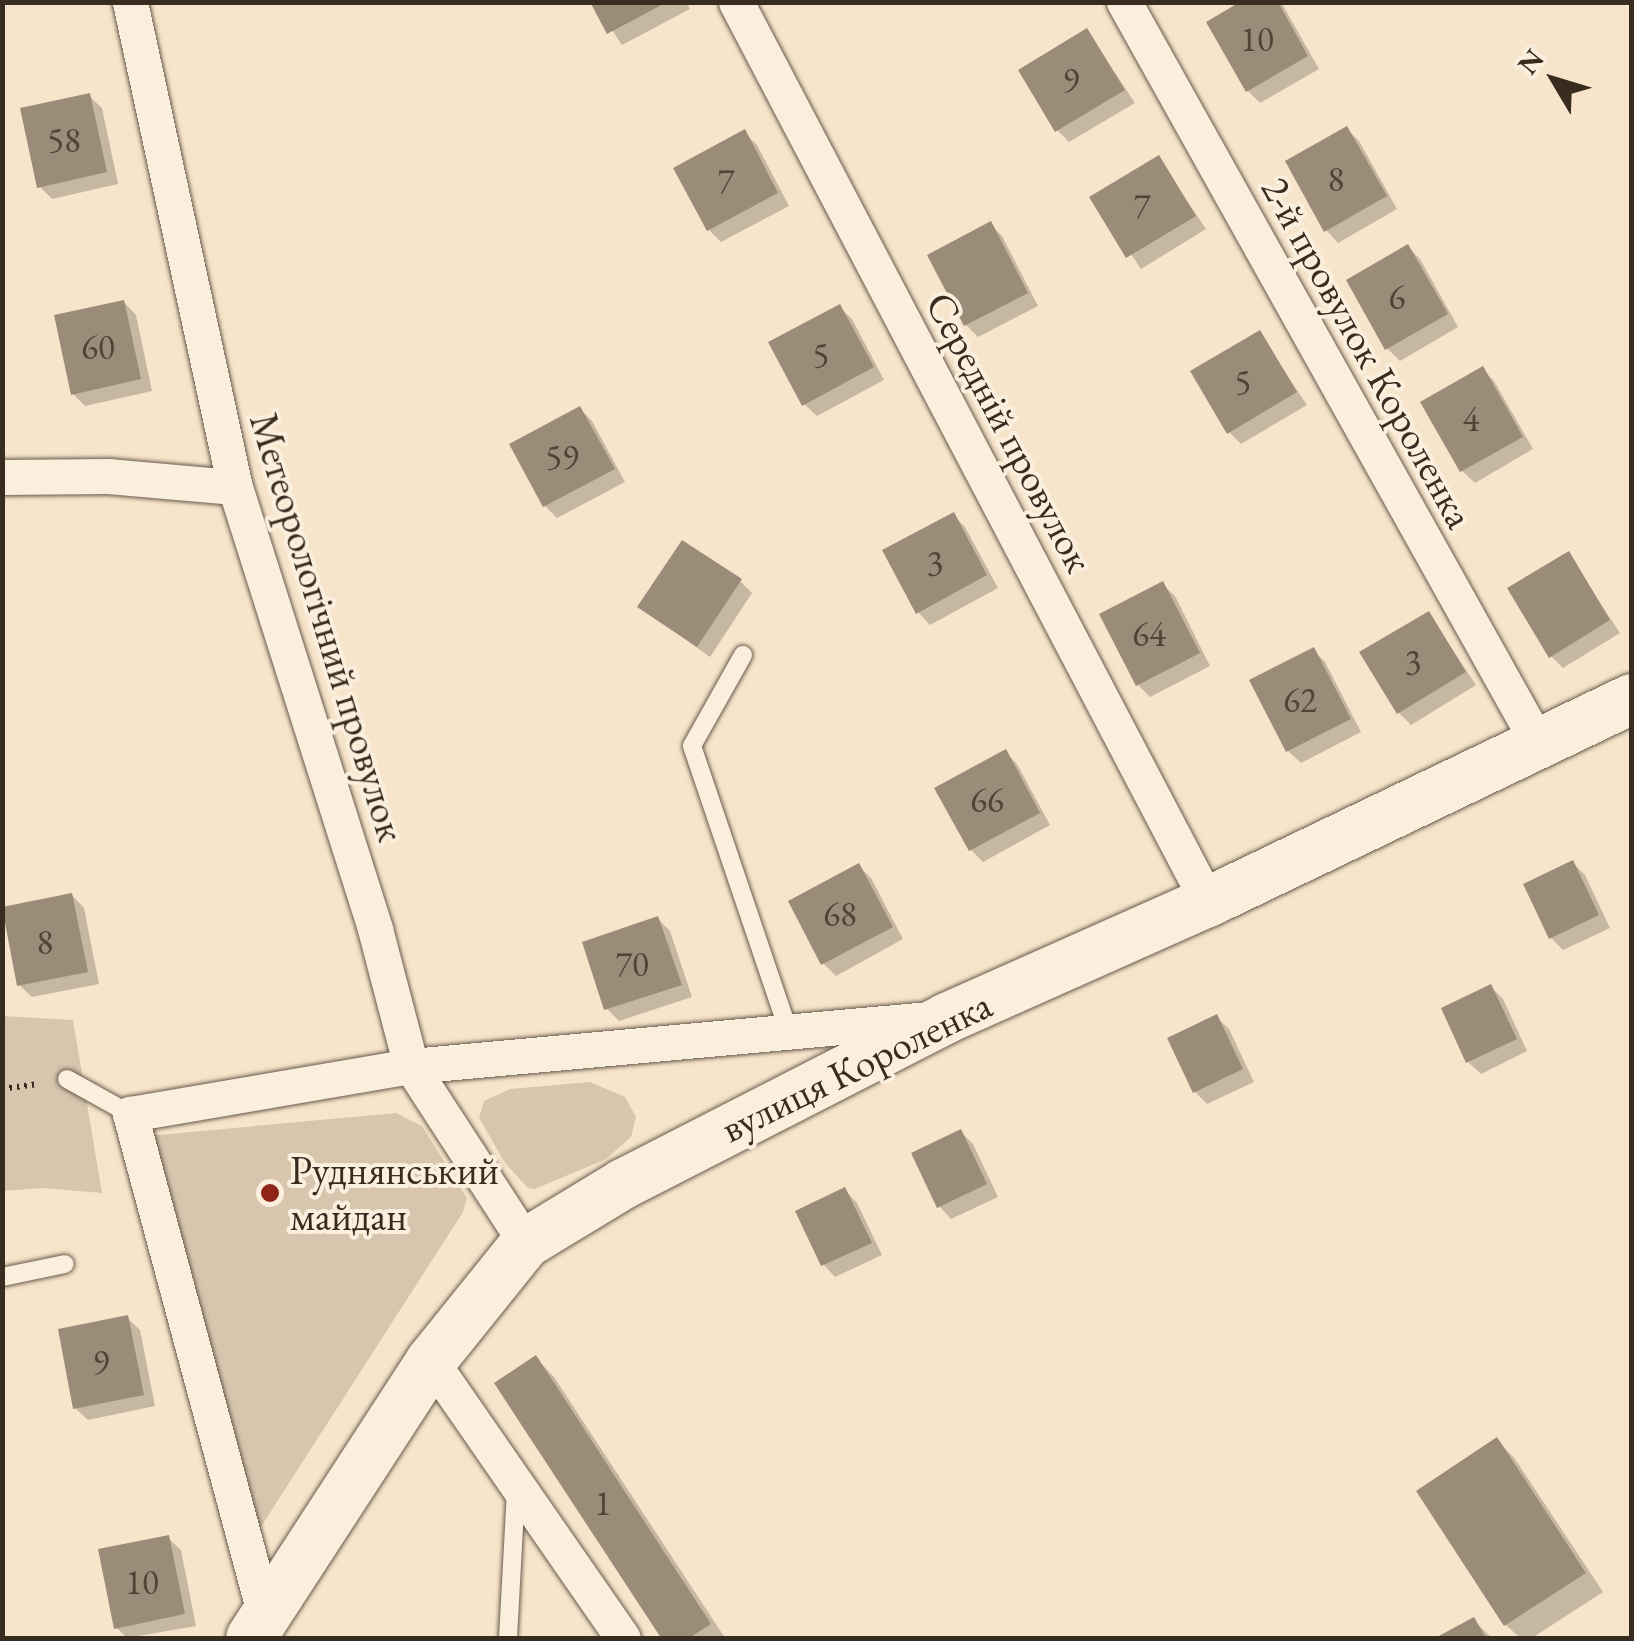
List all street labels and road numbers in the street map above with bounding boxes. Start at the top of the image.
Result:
street label: 2-й провулок Короленка [1251,168,1485,536]
street label: Середній провулок [916,284,1104,580]
street label: Метеорологічний провулок [240,407,416,847]
street label: вулиця Короленка [713,980,999,1152]

